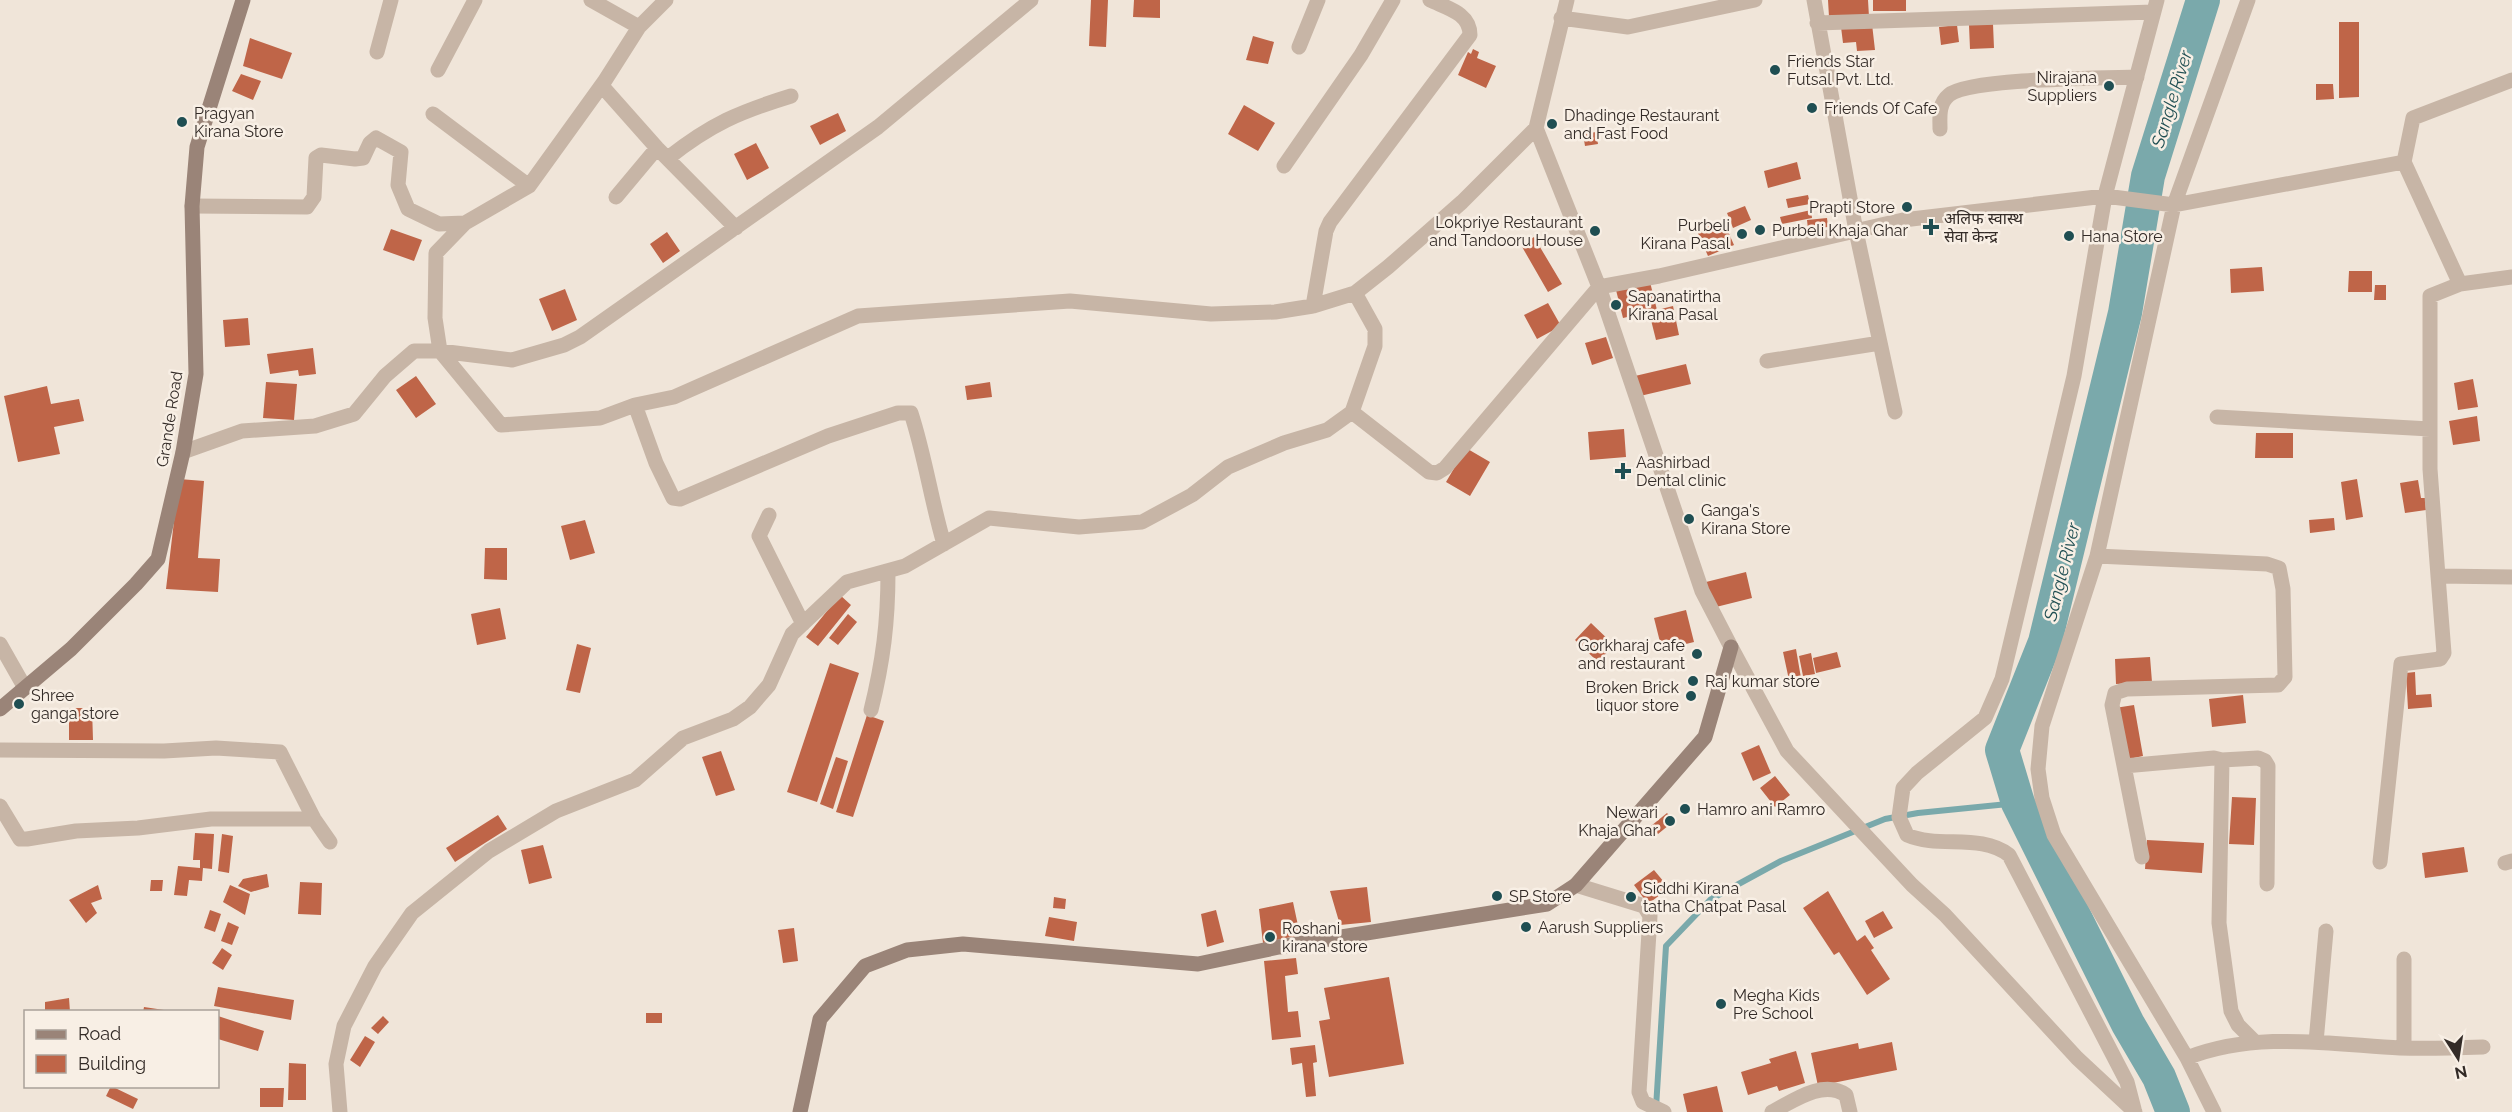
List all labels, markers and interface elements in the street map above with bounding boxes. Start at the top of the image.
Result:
water label: Sangle River [2147,47,2196,151]
place label: Friends Star Futsal Pvt. Ltd. [1787,52,1894,89]
marker: Friends Star Futsal Pvt. Ltd. [1768,63,1782,77]
place label: Nirajana Suppliers [2027,68,2097,105]
marker: Nirajana Suppliers [2102,79,2116,93]
place label: Friends Of Cafe [1824,99,1937,118]
marker: Friends Of Cafe [1805,101,1819,115]
place label: Pragyan Kirana Store [194,104,283,141]
place label: Dhadinge Restaurant and Fast Food [1564,106,1720,143]
marker: Pragyan Kirana Store [175,115,189,129]
marker: Dhadinge Restaurant and Fast Food [1545,117,1559,131]
place label: Prapti Store [1809,198,1895,217]
marker: Prapti Store [1900,200,1914,214]
place label: अलिफ स्वास्थ सेवा केन्द्र [1944,209,2024,246]
place label: Lokpriye Restaurant and Tandooru House [1429,213,1584,250]
place label: Purbeli Kirana Pasal [1640,216,1731,253]
marker: अलिफ स्वास्थ सेवा केन्द्र [1922,218,1940,236]
place label: Purbeli Khaja Ghar [1772,221,1908,240]
marker: Purbeli Khaja Ghar [1753,223,1767,237]
marker: Lokpriye Restaurant and Tandooru House [1588,224,1602,238]
marker: Purbeli Kirana Pasal [1735,227,1749,241]
place label: Hana Store [2081,227,2163,246]
marker: Hana Store [2062,229,2076,243]
place label: Sapanatirtha Kirana Pasal [1628,287,1721,324]
marker: Sapanatirtha Kirana Pasal [1609,298,1623,312]
street label: Grande Road [153,370,186,468]
place label: Aashirbad Dental clinic [1636,453,1727,490]
marker: Aashirbad Dental clinic [1614,462,1632,480]
place label: Ganga's Kirana Store [1701,501,1790,538]
marker: Ganga's Kirana Store [1682,512,1696,526]
water label: Sangle River [2039,520,2084,624]
place label: Gorkharaj cafe and restaurant [1578,636,1686,673]
marker: Gorkharaj cafe and restaurant [1690,647,1704,661]
place label: Raj kumar store [1705,672,1820,691]
marker: Raj kumar store [1686,674,1700,688]
place label: Broken Brick liquor store [1586,678,1680,715]
place label: Shree ganga store [31,686,119,723]
marker: Broken Brick liquor store [1684,689,1698,703]
marker: Shree ganga store [12,697,26,711]
place label: Hamro ani Ramro [1697,800,1825,819]
marker: Hamro ani Ramro [1678,802,1692,816]
place label: Newari Khaja Ghar [1578,803,1658,840]
marker: Newari Khaja Ghar [1663,814,1677,828]
place label: Siddhi Kirana tatha Chatpat Pasal [1643,879,1787,916]
place label: SP Store [1509,887,1571,906]
marker: SP Store [1490,889,1504,903]
marker: Siddhi Kirana tatha Chatpat Pasal [1624,890,1638,904]
place label: Aarush Suppliers [1538,918,1663,937]
place label: Roshani kirana store [1282,919,1368,956]
marker: Aarush Suppliers [1519,920,1533,934]
marker: Roshani kirana store [1263,930,1277,944]
place label: Megha Kids Pre School [1733,986,1820,1023]
marker: Megha Kids Pre School [1714,997,1728,1011]
legend [24,1010,219,1088]
text: Road [78,1023,121,1044]
north arrow [2428,1028,2488,1088]
text: Building [78,1053,146,1074]
text: N [2453,1062,2469,1083]

